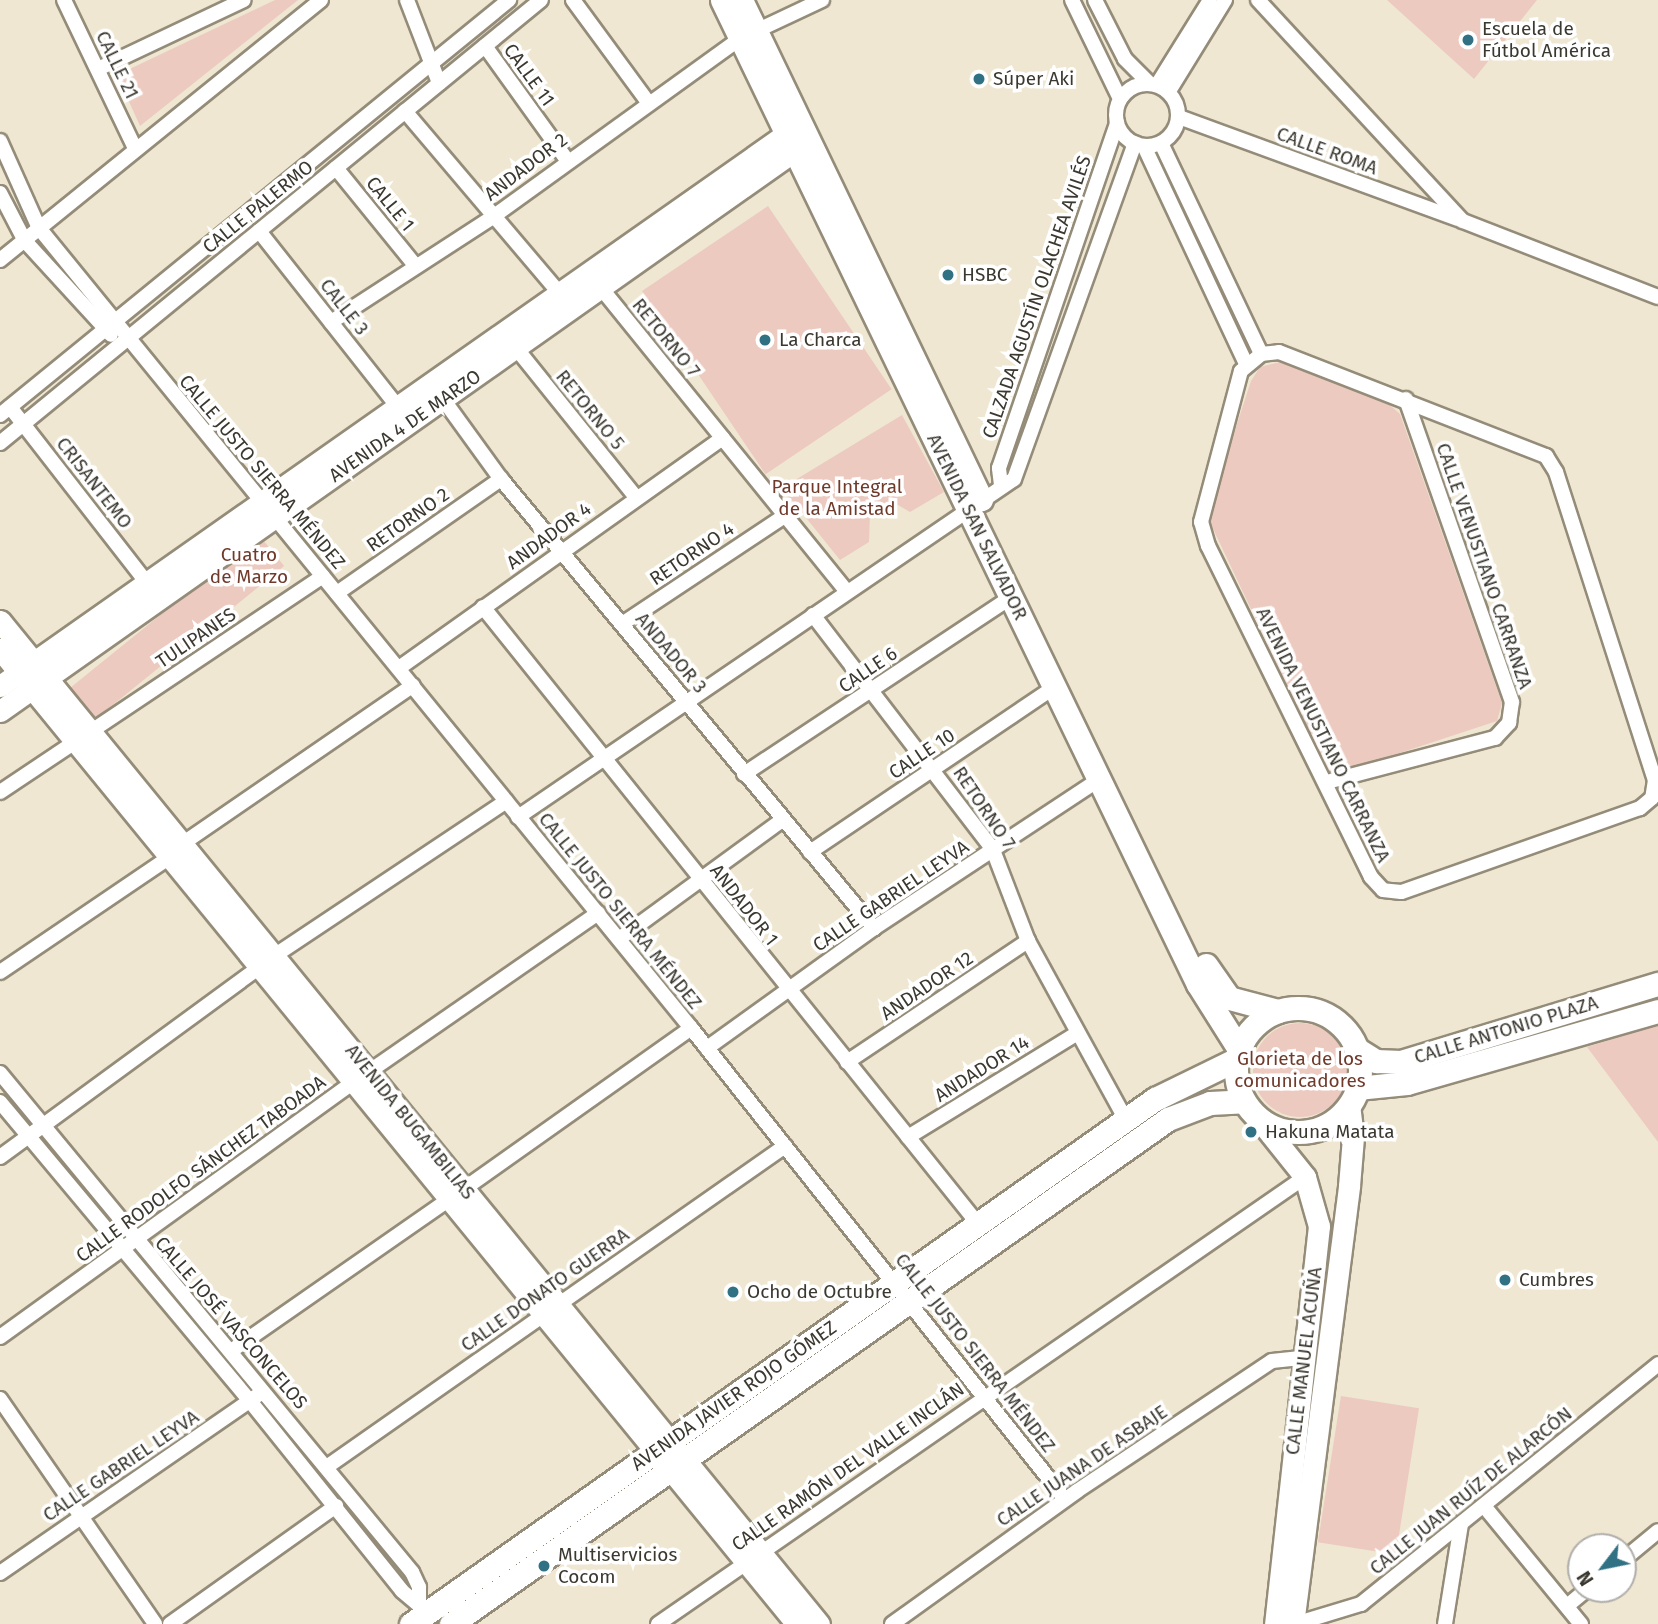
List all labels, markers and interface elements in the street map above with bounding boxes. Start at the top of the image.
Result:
place label: Escuela de Fútbol América [1482,18,1611,62]
street label: CALLE 21 [91,27,143,103]
marker: Escuela de Fútbol América [1460,32,1476,48]
street label: CALLE 11 [499,39,559,111]
place label: Súper Aki [993,68,1074,90]
marker: Súper Aki [971,71,987,87]
street label: CALLE ROMA [1273,122,1381,180]
street label: ANDADOR 2 [480,128,572,206]
street label: CALZADA AGUSTÍN OLACHEA AVILÉS [978,152,1096,442]
street label: CALLE PALERMO [198,156,318,258]
street label: CALLE 1 [361,172,419,236]
place label: HSBC [962,264,1007,286]
marker: HSBC [940,267,956,283]
street label: CALLE 3 [315,274,373,340]
street label: RETORNO 7 [627,294,705,382]
place label: La Charca [779,329,862,351]
marker: La Charca [757,332,773,348]
street label: AVENIDA 4 DE MARZO [325,365,485,487]
street label: RETORNO 5 [551,365,629,455]
street label: CALLE JUSTO SIERRA MÉNDEZ [174,370,350,574]
street label: AVENIDA SAN SALVADOR [922,430,1032,624]
street label: CRISANTEMO [51,433,137,533]
street label: CALLE VENUSTIANO CARRANZA [1431,440,1537,692]
park label: Parque Integral de la Amistad [772,476,902,520]
street label: RETORNO 2 [362,483,454,557]
street label: ANDADOR 4 [502,498,596,574]
street label: RETORNO 4 [646,518,738,590]
park label: Cuatro de Marzo [210,544,288,588]
street label: TULIPANES [152,603,240,673]
street label: AVENIDA VENUSTIANO CARRANZA [1251,604,1395,866]
street label: ANDADOR 3 [631,608,711,698]
street label: CALLE 6 [834,642,902,698]
street label: CALLE 10 [885,724,959,784]
street label: RETORNO 7 [948,762,1020,854]
street label: CALLE JUSTO SIERRA MÉNDEZ [534,808,706,1014]
street label: CALLE GABRIEL LEYVA [809,835,973,957]
street label: ANDADOR 1 [705,860,783,950]
street label: ANDADOR 12 [877,947,977,1025]
street label: CALLE ANTONIO PLAZA [1411,991,1601,1069]
street label: ANDADOR 14 [931,1031,1033,1107]
street label: AVENIDA BUGAMBILIAS [340,1040,480,1204]
park label: Glorieta de los comunicadores [1234,1048,1366,1092]
street label: CALLE RODOLFO SÁNCHEZ TABOADA [72,1071,330,1267]
place label: Hakuna Matata [1265,1121,1395,1143]
marker: Hakuna Matata [1243,1124,1259,1140]
street label: CALLE DONATO GUERRA [457,1223,633,1357]
street label: CALLE JOSÉ VASCONCELOS [150,1232,312,1414]
street label: CALLE JUSTO SIERRA MÉNDEZ [890,1249,1060,1457]
street label: CALLE MANUEL ACUÑA [1281,1266,1327,1456]
place label: Cumbres [1519,1269,1594,1291]
marker: Cumbres [1497,1272,1513,1288]
place label: Ocho de Octubre [747,1281,892,1303]
marker: Ocho de Octubre [725,1284,741,1300]
street label: AVENIDA JAVIER ROJO GÓMEZ [627,1316,841,1476]
street label: CALLE RAMÓN DEL VALLE INCLÁN [727,1378,969,1556]
street label: CALLE JUANA DE ASBAJE [992,1400,1172,1532]
street label: CALLE JUAN RUÍZ DE ALARCÓN [1365,1402,1577,1580]
street label: CALLE GABRIEL LEYVA [39,1405,203,1527]
north arrow [1567,1533,1637,1603]
place label: Multiservicios Cocom [558,1544,677,1588]
marker: Multiservicios Cocom [536,1558,552,1574]
text: N [1572,1567,1599,1590]

